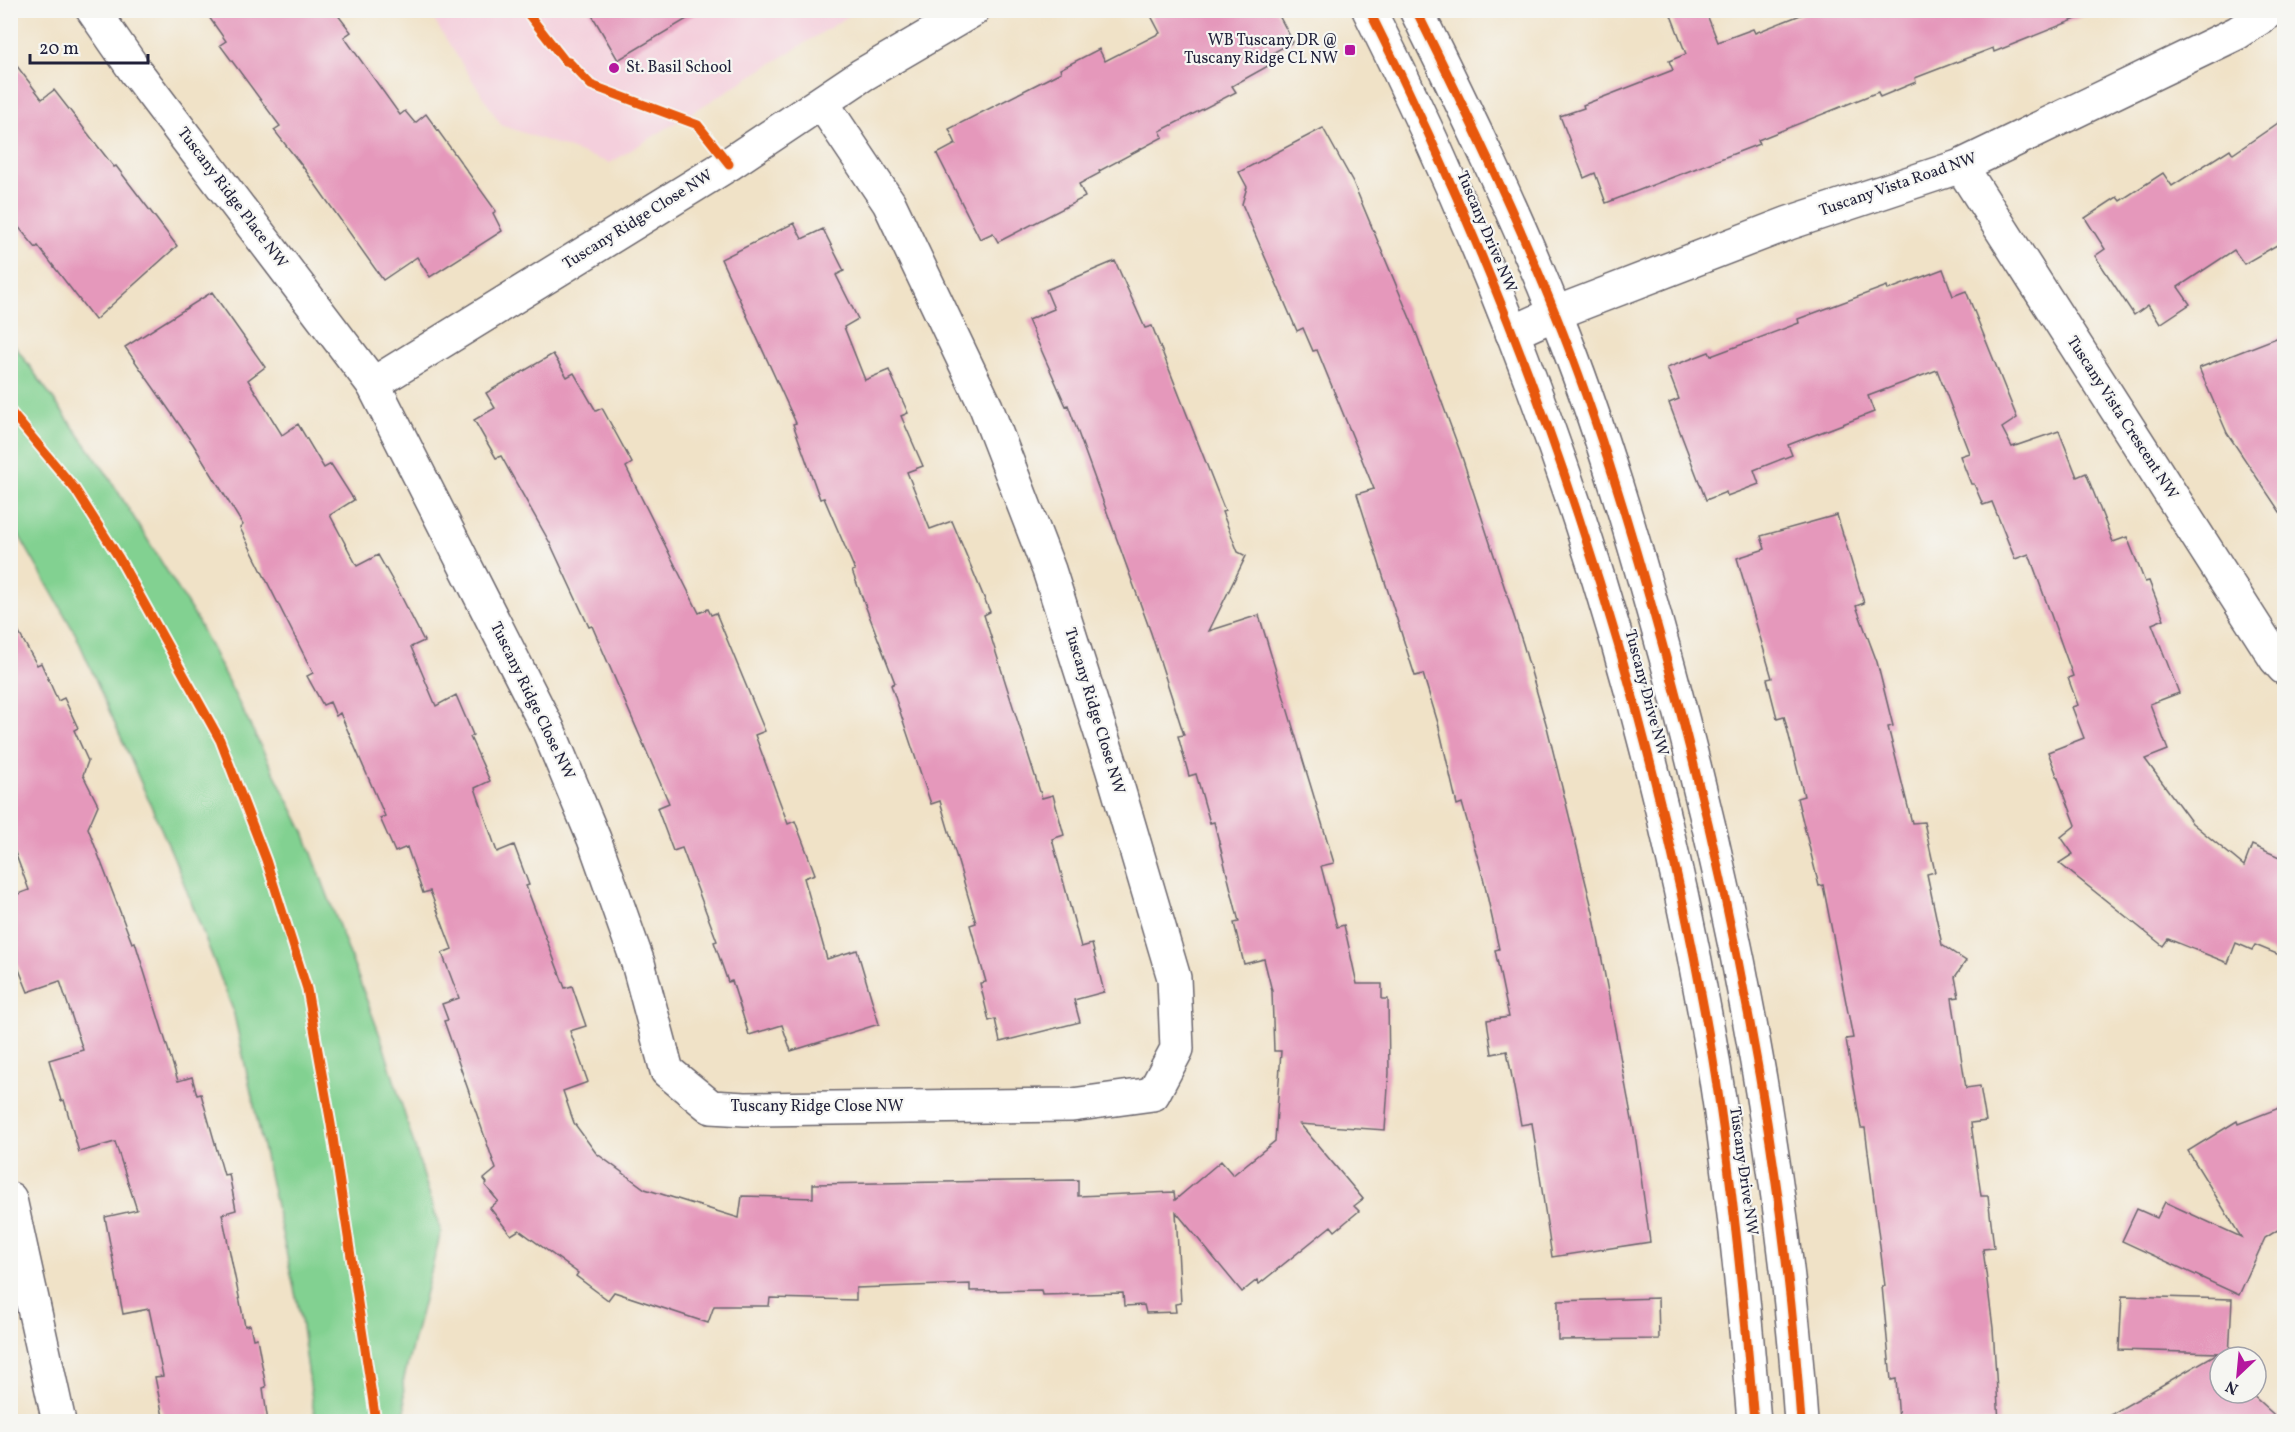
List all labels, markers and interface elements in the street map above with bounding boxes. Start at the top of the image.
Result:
scale bar [30,27,148,65]
place label: WB Tuscany DR @ Tuscany Ridge CL NW [1184,30,1338,70]
text: 20 m [39,37,79,62]
marker: WB Tuscany DR @ Tuscany Ridge CL NW [1343,43,1357,57]
place label: St. Basil School [626,57,732,79]
marker: St. Basil School [607,61,621,75]
street label: Tuscany Ridge Place NW [172,123,292,273]
street label: Tuscany Vista Road NW [1816,148,1980,222]
street label: Tuscany Ridge Close NW [559,165,717,275]
street label: Tuscany Drive NW [1450,168,1522,296]
street label: Tuscany Vista Crescent NW [2061,332,2183,504]
street label: Tuscany Ridge Close NW [484,618,580,784]
street label: Tuscany Ridge Close NW [1058,625,1130,797]
street label: Tuscany Drive NW [1619,627,1673,759]
street label: Tuscany Ridge Close NW [731,1096,903,1118]
street label: Tuscany Drive NW [1723,1105,1763,1237]
north arrow [2208,1345,2268,1405]
text: N [2222,1374,2242,1399]

